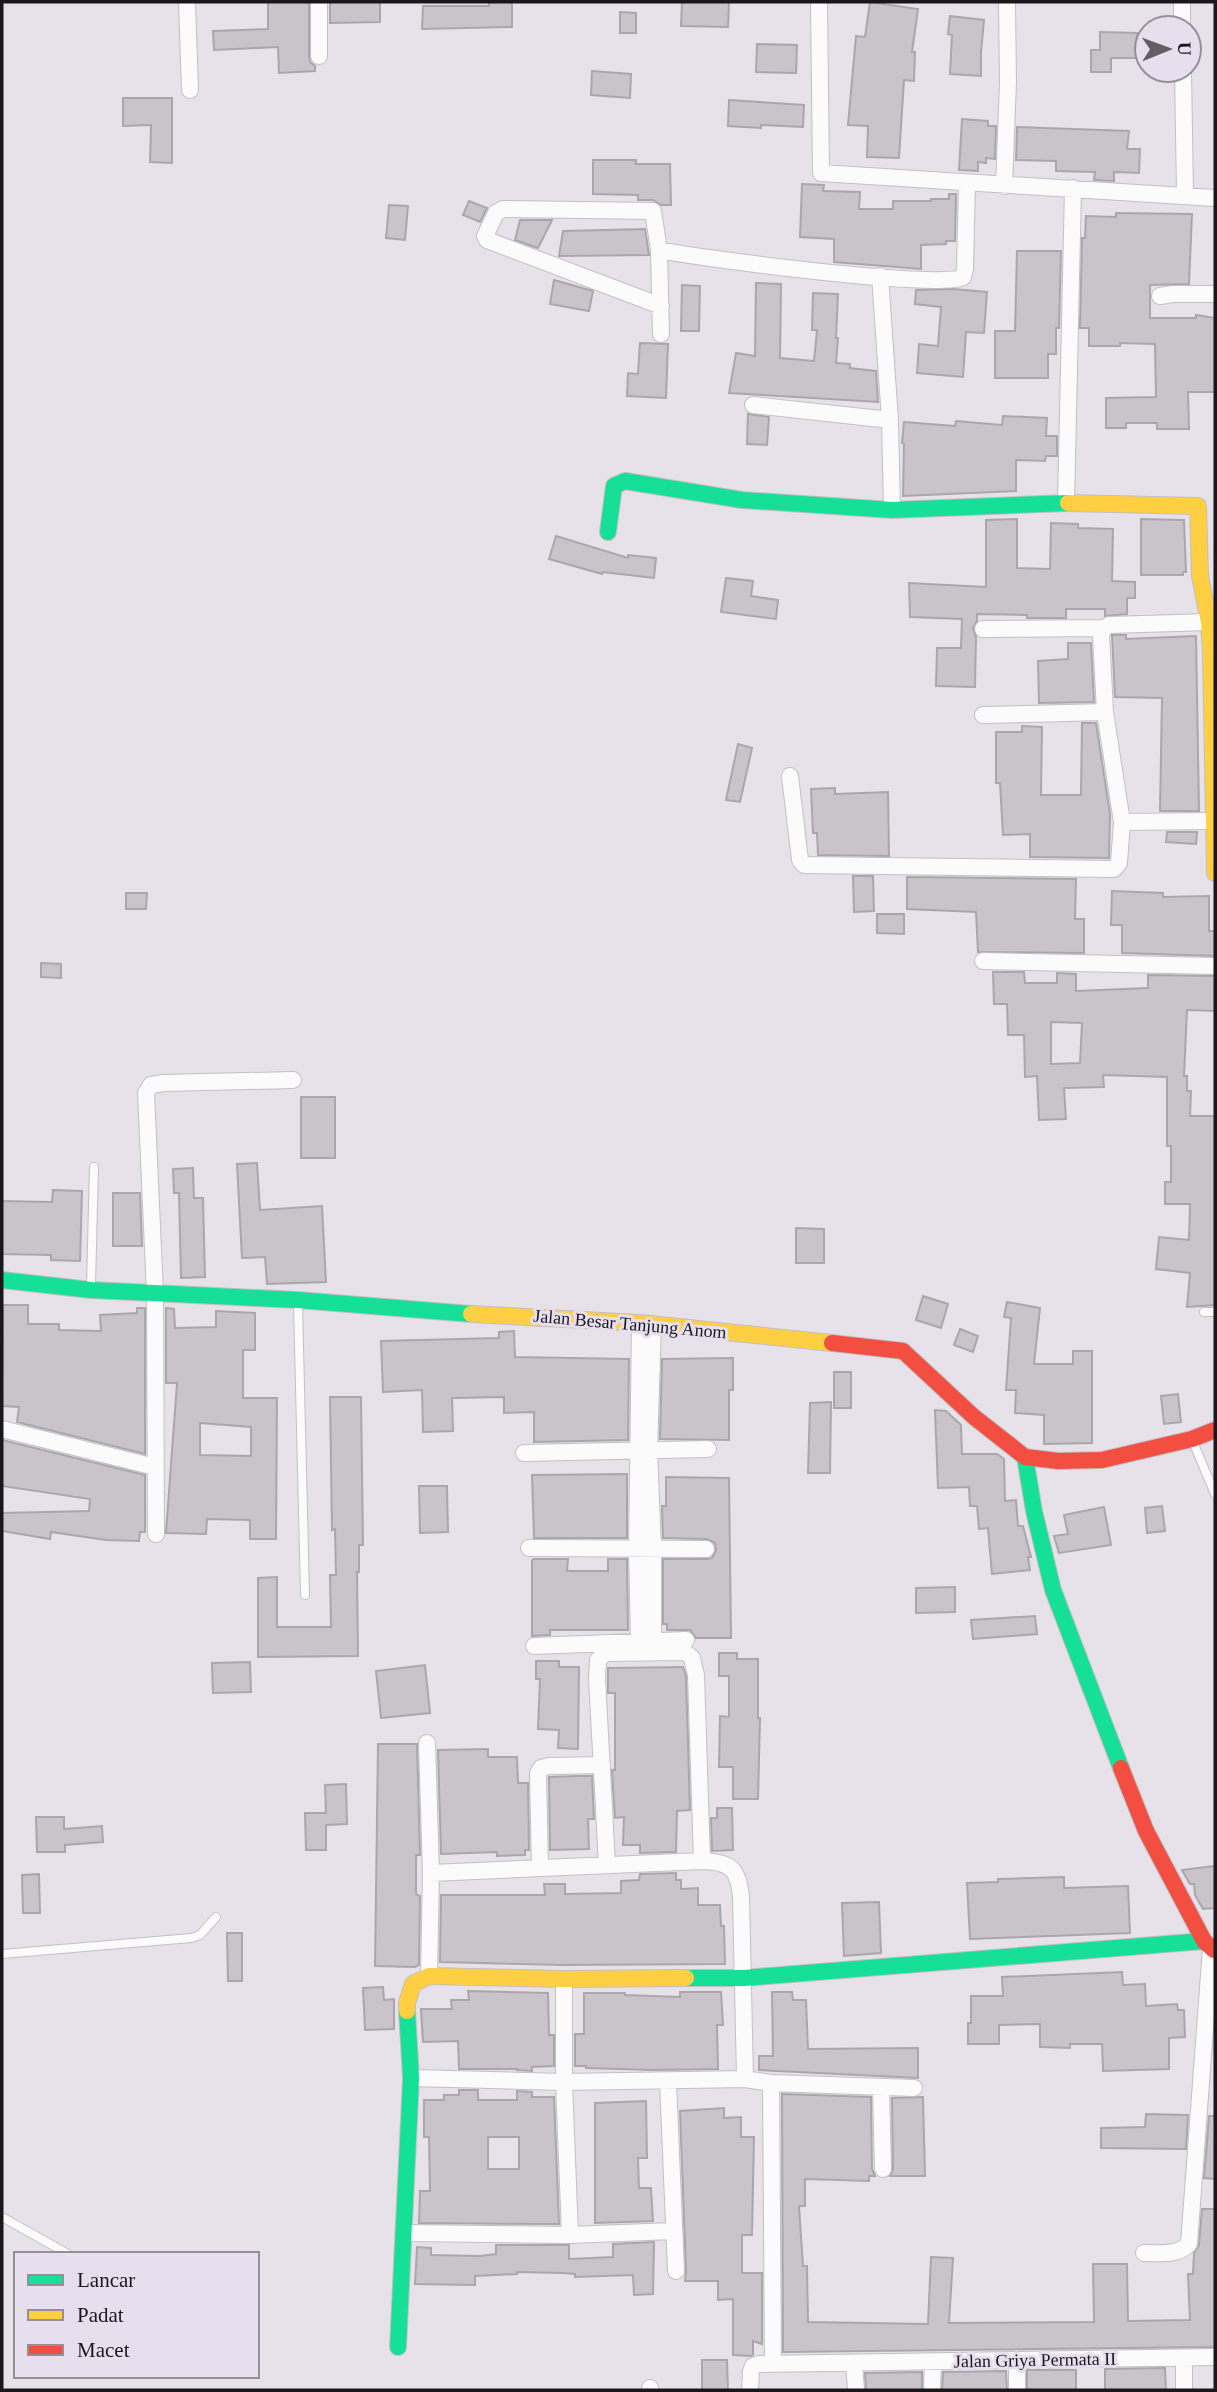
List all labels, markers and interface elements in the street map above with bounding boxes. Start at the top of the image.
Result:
north arrow [1133,14,1203,84]
text: U [1174,42,1195,56]
street label: Jalan Besar Tanjung Anom [533,1306,727,1342]
legend [14,2252,259,2378]
text: Lancar [77,2268,135,2292]
text: Padat [77,2303,124,2327]
text: Macet [77,2338,130,2362]
street label: Jalan Griya Permata II [954,2349,1116,2371]

